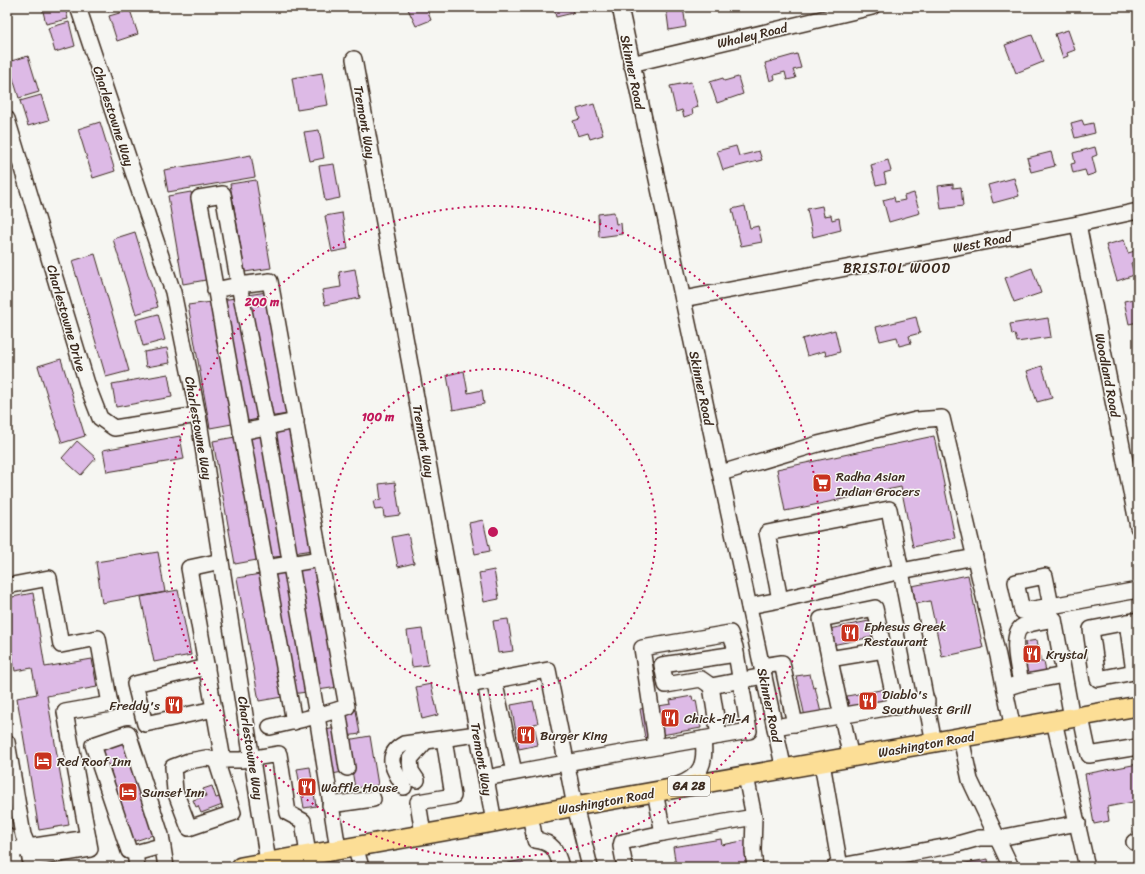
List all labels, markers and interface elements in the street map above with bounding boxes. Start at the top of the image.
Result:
street label: Whaley Road [715,16,791,55]
street label: Skinner Road [613,33,652,113]
street label: Charlestowne Way [86,63,141,170]
street label: Tremont Way [347,84,382,161]
street label: West Road [951,225,1015,259]
district label: BRISTOL WOOD [843,256,951,281]
street label: Charlestowne Drive [40,262,93,374]
text: 200 m [244,291,280,313]
street label: Woodland Road [1088,331,1127,420]
street label: Skinner Road [682,349,721,429]
street label: Charlestowne Way [178,375,219,482]
street label: Tremont Way [406,403,441,480]
text: 100 m [362,406,395,428]
place label: Radha Asian Indian Grocers [835,465,921,503]
supermarket icon: Radha Asian Indian Grocers [811,472,833,494]
centre of rings [486,525,500,539]
place label: Ephesus Greek Restaurant [864,615,947,653]
restaurant icon: Ephesus Greek Restaurant [839,622,861,644]
restaurant icon: Krystal [1021,643,1043,665]
place label: Krystal [1046,643,1088,666]
street label: Skinner Road [750,666,789,746]
place label: Diablo's Southwest Grill [882,683,971,721]
restaurant icon: Diablo's Southwest Grill [857,690,879,712]
place label: Freddy's [110,694,160,717]
restaurant icon: Freddy's [163,694,185,716]
street label: Charlestowne Way [231,695,270,802]
restaurant icon: Chick-fil-A [659,707,681,729]
place label: Chick-fil-A [684,707,750,730]
street label: Tremont Way [464,721,499,798]
restaurant icon: Burger King [515,724,537,746]
place label: Burger King [540,724,608,747]
street label: Washington Road [876,725,977,764]
hotel icon: Red Roof Inn [32,750,54,772]
place label: Red Roof Inn [57,750,131,773]
restaurant icon: Waffle House [296,776,318,798]
place label: Waffle House [321,776,398,799]
road number: GA 28 [668,776,710,796]
hotel icon: Sunset Inn [117,781,139,803]
place label: Sunset Inn [142,781,205,804]
street label: Washington Road [556,782,657,821]

